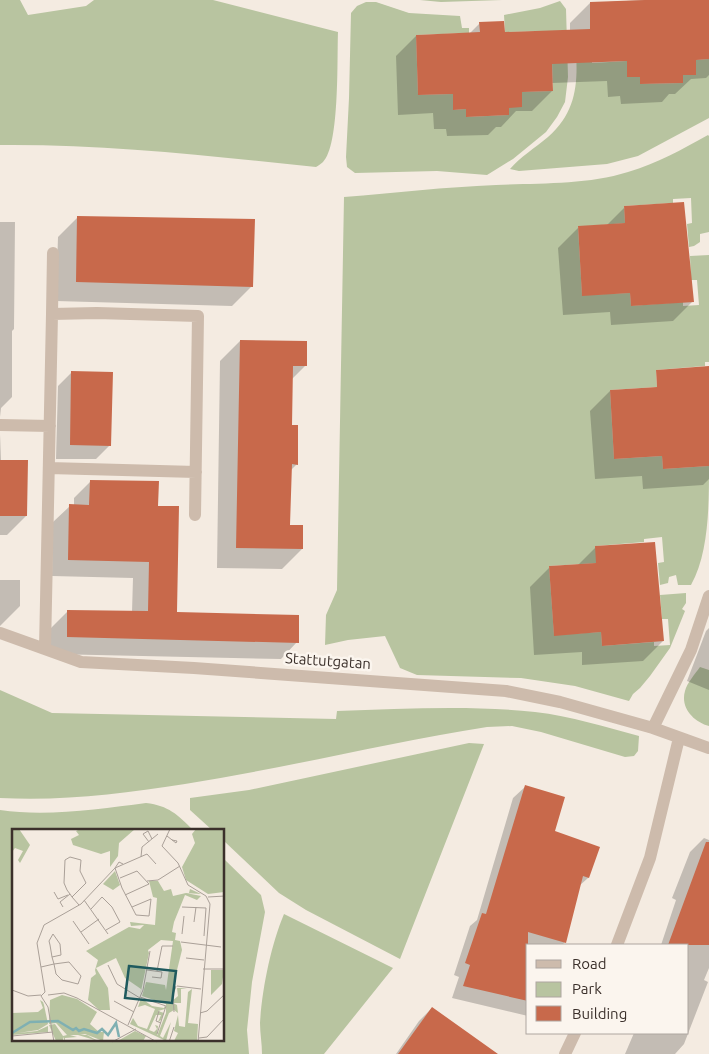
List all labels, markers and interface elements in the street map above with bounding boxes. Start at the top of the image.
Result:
street label: Stattutgatan [284,649,372,672]
inset map [12,829,225,1042]
legend [526,944,689,1034]
text: Road [572,955,607,972]
text: Park [572,980,602,997]
text: Building [572,1005,627,1022]

